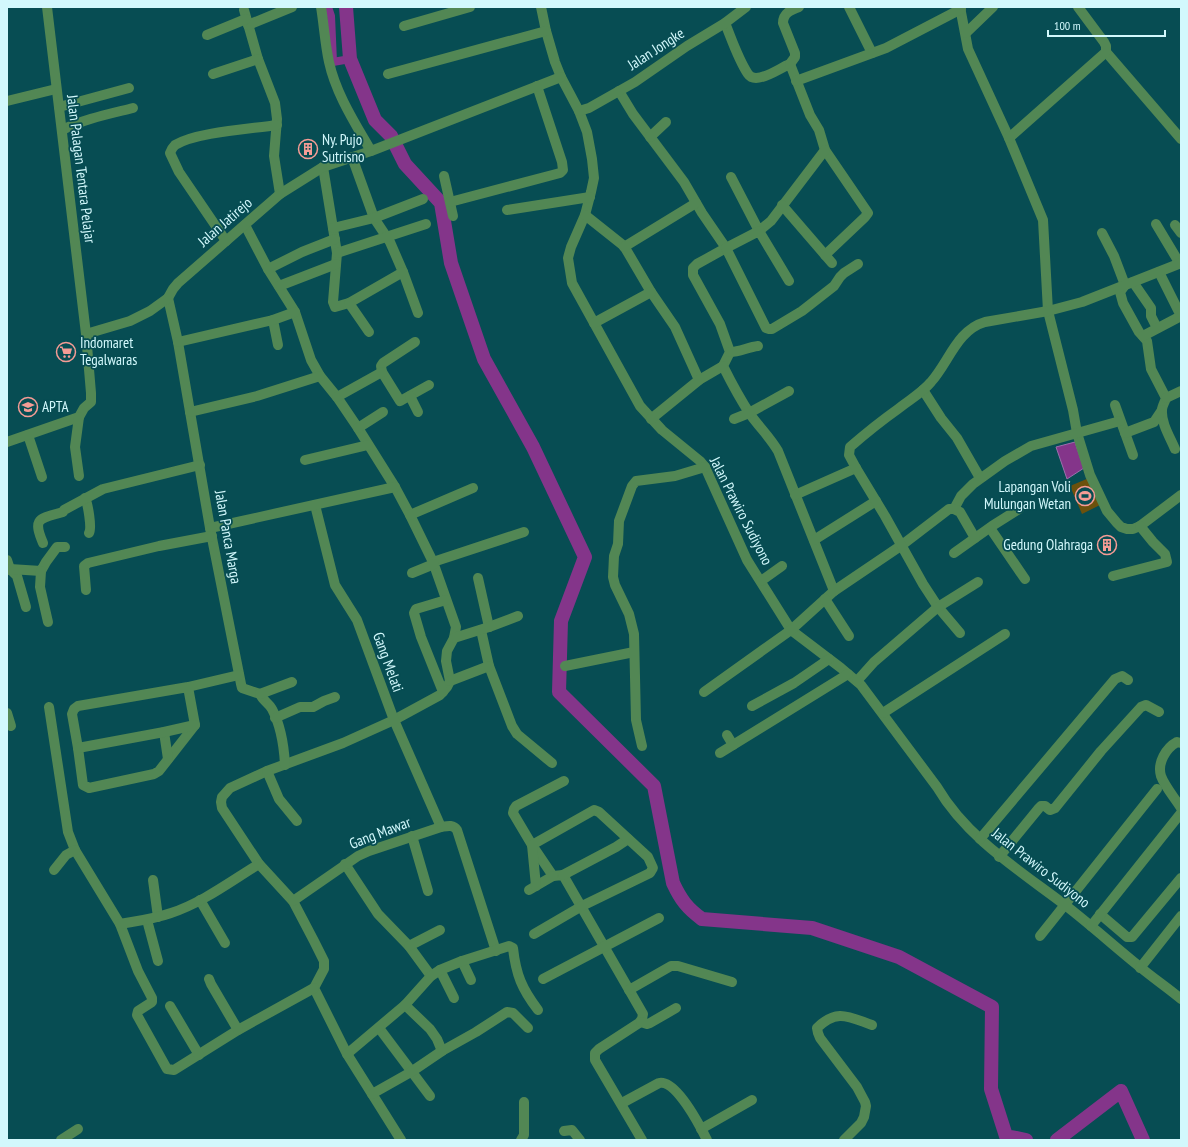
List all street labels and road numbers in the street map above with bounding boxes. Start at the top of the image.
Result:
street label: Jalan Jongke [623,23,688,74]
street label: Jalan Palagan Tentara Pelajar [63,93,100,245]
street label: Jalan Jatirejo [193,193,256,251]
street label: Jalan Prawiro Sudiyono [705,453,777,568]
street label: Jalan Panca Marga [211,488,246,585]
street label: Gang Melati [369,629,408,694]
street label: Gang Mawar [346,812,414,853]
street label: Jalan Prawiro Sudiyono [988,823,1094,912]

